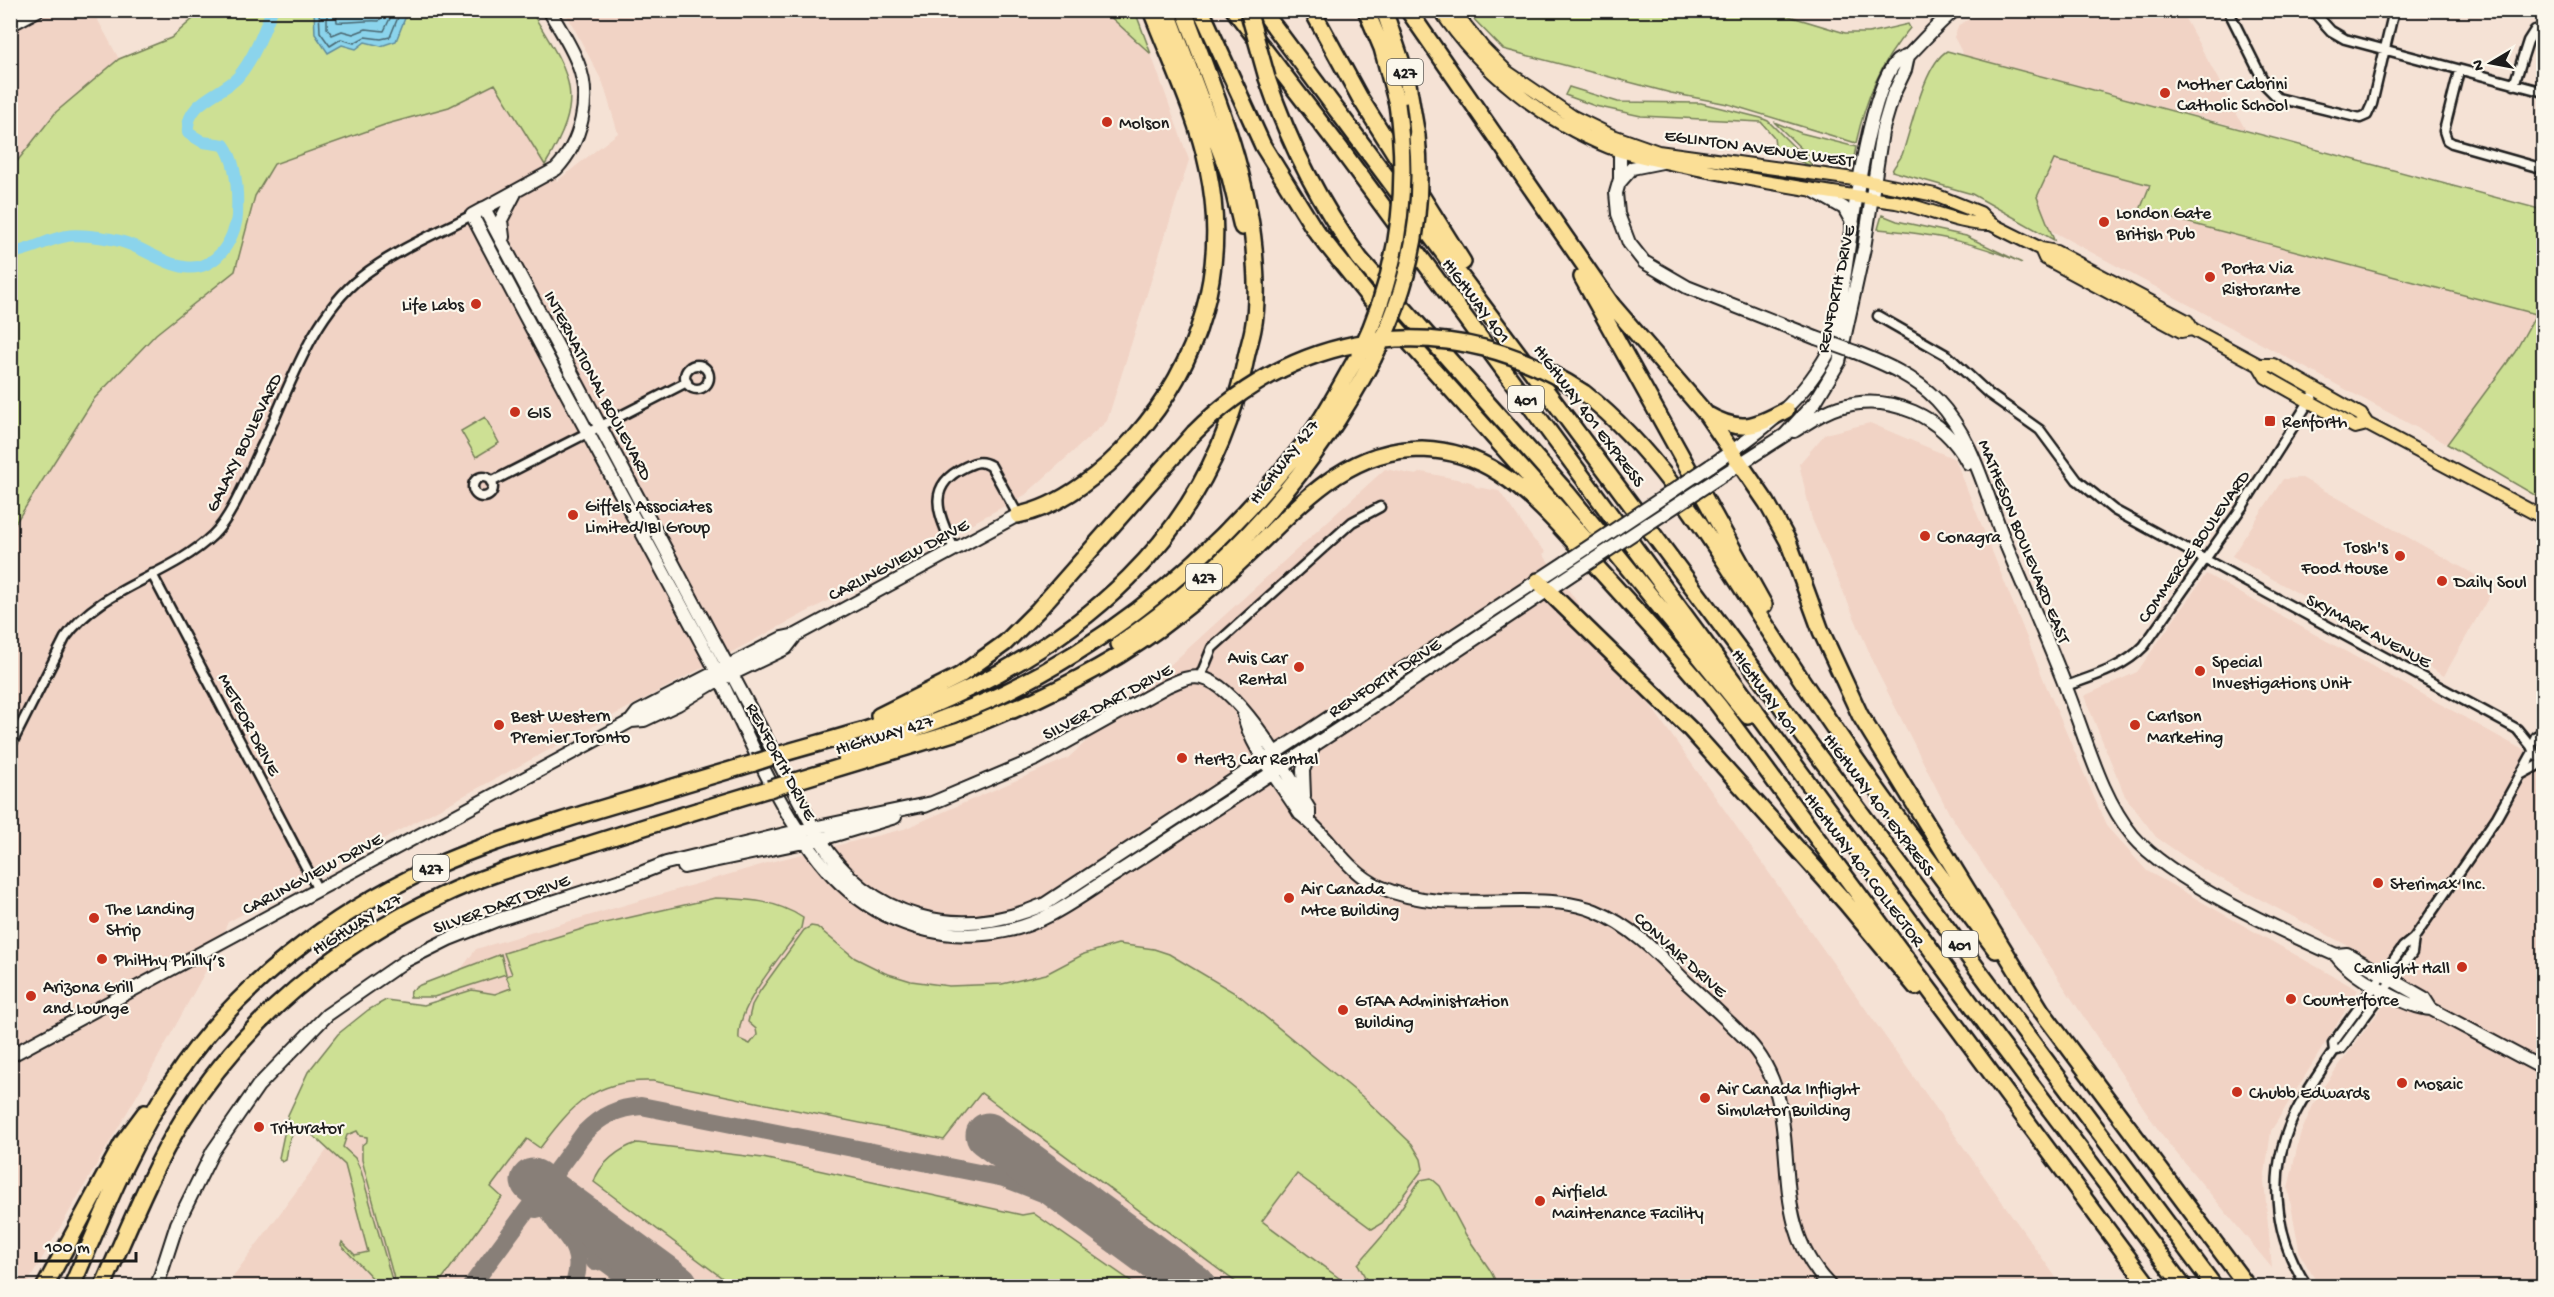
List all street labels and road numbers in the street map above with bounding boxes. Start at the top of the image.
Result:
road number: 427 [1387,59,1423,85]
street label: EGLINTON AVENUE WEST [1663,126,1855,173]
street label: RENFORTH DRIVE [1814,223,1861,355]
street label: HIGHWAY 401 [1436,255,1514,348]
street label: INTERNATIONAL BOULEVARD [538,288,656,485]
street label: HIGHWAY 401 EXPRESS [1528,341,1649,492]
street label: GALAXY BOULEVARD [203,370,288,516]
road number: 401 [1508,386,1544,412]
street label: HIGHWAY 427 [1245,416,1325,509]
street label: MATHESON BOULEVARD EAST [1972,437,2074,648]
street label: COMMERCE BOULEVARD [2134,467,2256,628]
street label: CARLINGVIEW DRIVE [826,515,974,607]
road number: 427 [1186,564,1222,590]
street label: SKYMARK AVENUE [2302,590,2435,674]
street label: RENFORTH DRIVE [1325,634,1446,723]
street label: HIGHWAY 401 [1726,646,1802,739]
street label: SILVER DART DRIVE [1040,660,1177,746]
street label: METEOR DRIVE [212,670,284,781]
street label: RENFORTH DRIVE [740,700,820,825]
street label: HIGHWAY 427 [833,711,937,761]
street label: HIGHWAY 401 EXPRESS [1818,730,1939,881]
street label: HIGHWAY 401 COLLECTOR [1798,790,1928,952]
street label: CARLINGVIEW DRIVE [240,829,388,921]
road number: 427 [413,855,449,881]
street label: SILVER DART DRIVE [431,871,574,940]
street label: HIGHWAY 427 [309,889,406,961]
street label: CONVAIR DRIVE [1629,909,1731,1004]
road number: 401 [1942,931,1978,957]

